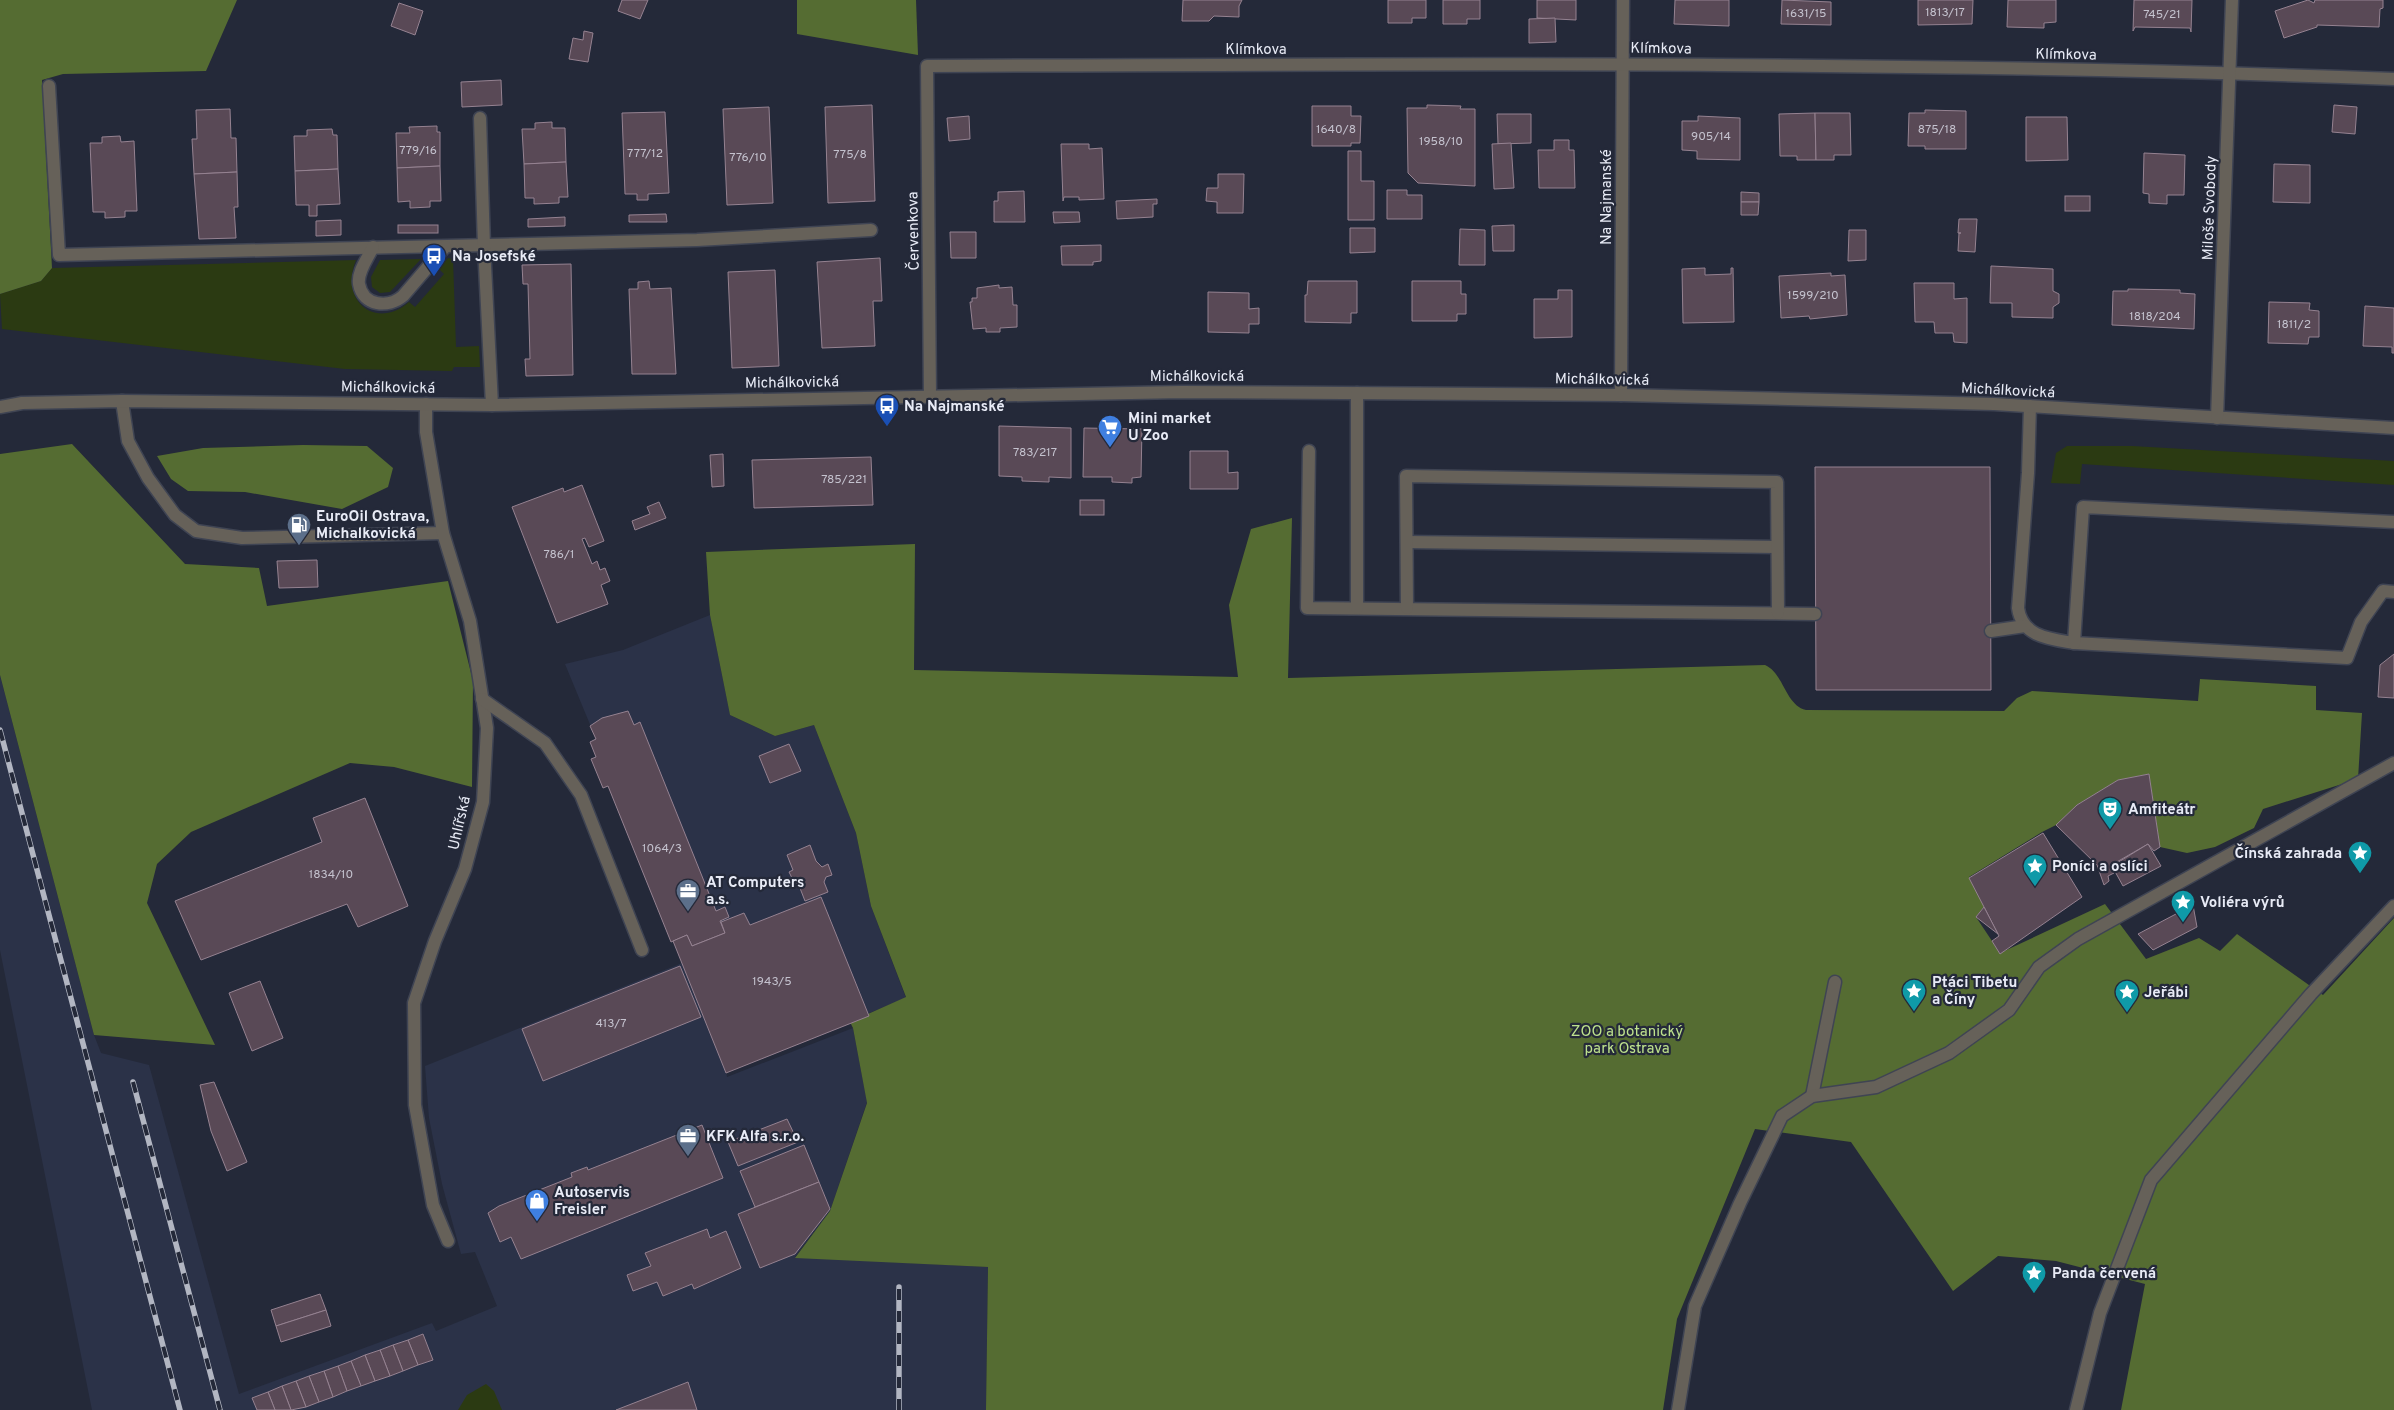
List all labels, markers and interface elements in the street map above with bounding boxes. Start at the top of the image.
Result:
house number: 1813/17 [1925,5,1965,21]
house number: 1631/15 [1785,6,1827,22]
house number: 745/21 [2143,7,2181,23]
street label: Klímkova [1630,39,1692,60]
street label: Klímkova [1225,41,1287,60]
street label: Klímkova [2035,45,2097,66]
house number: 1640/8 [1316,122,1356,138]
house number: 875/18 [1918,122,1956,138]
house number: 905/14 [1691,129,1731,145]
house number: 1958/10 [1419,134,1463,150]
house number: 779/16 [399,143,437,159]
house number: 777/12 [627,146,663,162]
house number: 775/8 [833,147,867,163]
street label: Na Najmanské [1598,149,1617,245]
house number: 776/10 [729,150,767,166]
street label: Miloše Svobody [2199,155,2222,261]
street label: Červenkova [902,191,925,271]
bus stop icon: Na Josefské [421,243,447,277]
place label: Na Josefské [452,248,536,267]
house number: 1599/210 [1787,288,1839,304]
house number: 1818/204 [2129,309,2181,325]
house number: 1811/2 [2277,317,2311,333]
street label: Michálkovická [1150,368,1244,387]
street label: Michálkovická [1555,370,1649,391]
street label: Michálkovická [745,373,839,394]
street label: Michálkovická [341,378,435,399]
street label: Michálkovická [1960,380,2056,403]
bus stop icon: Na Najmanské [874,393,900,427]
place label: Na Najmanské [904,398,1005,417]
place label: Mini market U Zoo [1128,410,1211,446]
supermarket icon: Mini market U Zoo [1097,414,1123,448]
house number: 783/217 [1013,445,1057,461]
house number: 785/221 [821,472,867,488]
place label: EuroOil Ostrava, Michalkovická [316,508,430,544]
fuel station icon: EuroOil Ostrava, Michalkovická [286,512,312,546]
house number: 786/1 [544,547,574,563]
street label: Uhlířská [445,794,476,852]
theatre icon: Amfiteátr [2097,796,2123,830]
place label: Amfiteátr [2128,801,2196,820]
place icon: Čínská zahrada [2347,840,2373,874]
house number: 1064/3 [642,841,682,857]
place label: Čínská zahrada [2234,843,2342,864]
place icon: Poníci a oslíci [2022,853,2048,887]
place label: Poníci a oslíci [2052,858,2148,877]
house number: 1834/10 [309,867,353,883]
place label: AT Computers a.s. [706,874,804,910]
office icon: AT Computers a.s. [675,878,701,912]
place icon: Voliéra výrů [2170,889,2196,923]
place label: Voliéra výrů [2200,894,2285,913]
house number: 1943/5 [752,974,792,990]
place label: Ptáci Tibetu a Číny [1932,974,2017,1010]
place icon: Ptáci Tibetu a Číny [1901,978,1927,1012]
place icon: Jeřábi [2114,979,2140,1013]
place label: Jeřábi [2144,984,2188,1003]
house number: 413/7 [595,1016,627,1032]
park label: ZOO a botanický park Ostrava [1571,1023,1683,1059]
office icon: KFK Alfa s.r.o. [675,1123,701,1157]
place label: KFK Alfa s.r.o. [706,1128,805,1147]
place label: Autoservis Freisler [554,1184,630,1220]
shop icon: Autoservis Freisler [524,1188,550,1222]
place icon: Panda červená [2021,1260,2047,1294]
place label: Panda červená [2052,1265,2156,1284]

